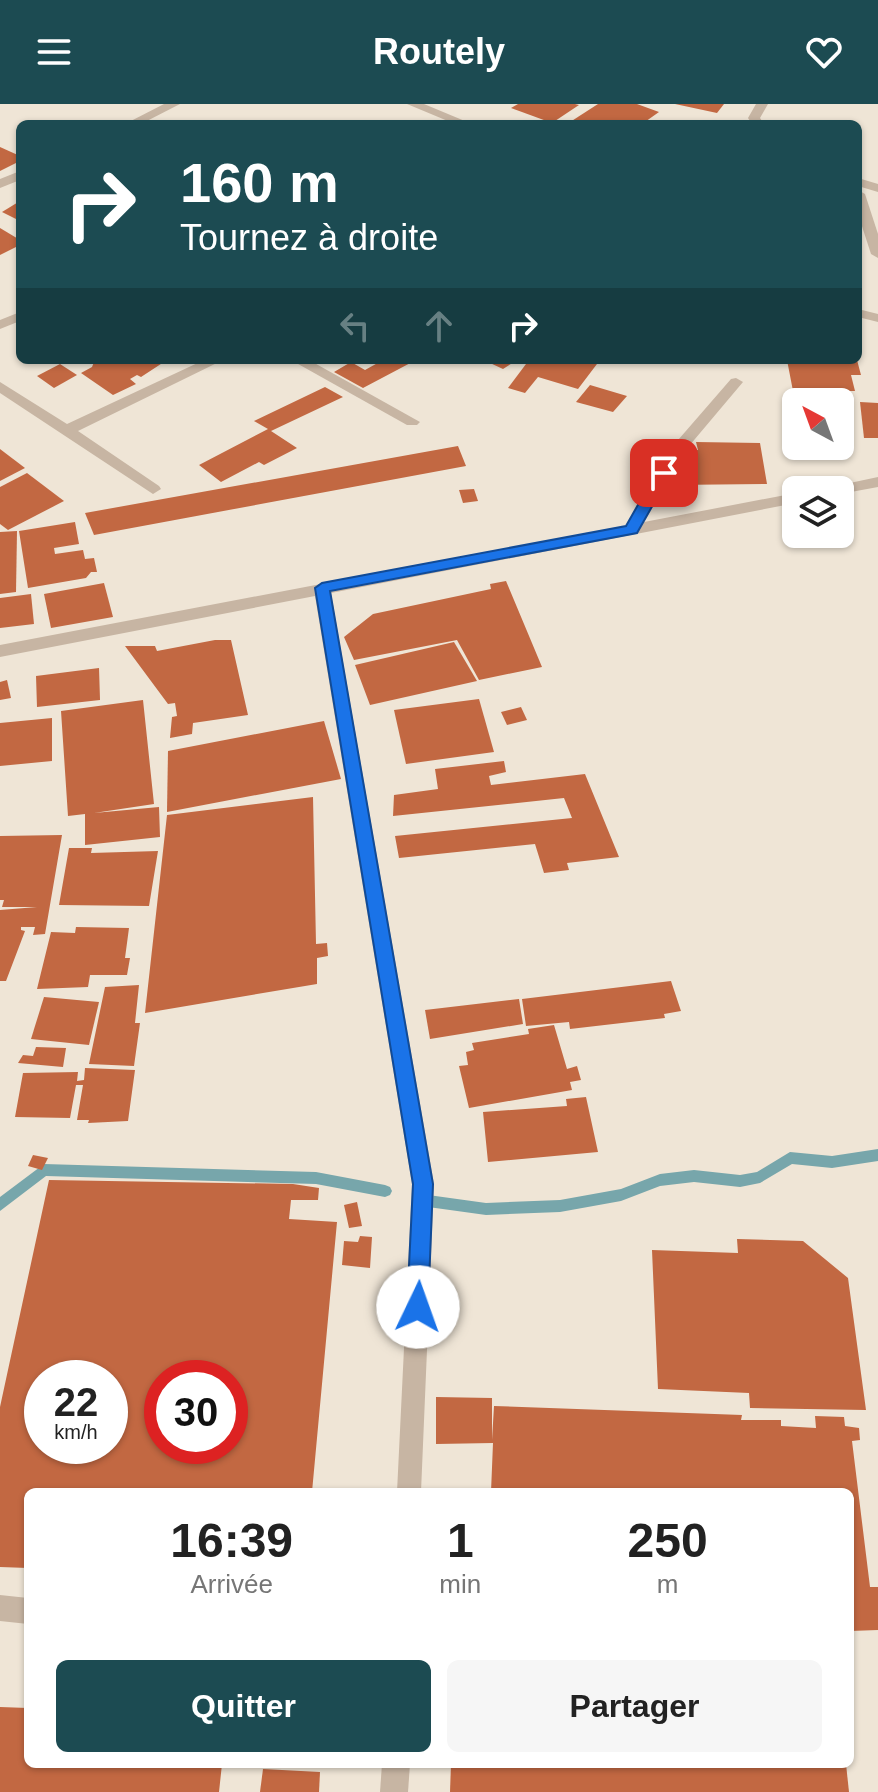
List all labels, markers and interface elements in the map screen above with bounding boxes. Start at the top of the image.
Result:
icon: menu [32,30,76,74]
icon: heart [802,30,846,74]
text: Routely [373,31,505,72]
text: 160 m [180,151,339,214]
icon: right [48,152,152,256]
text: Tournez à droite [180,217,438,258]
icon: left [333,304,377,348]
icon: ahead [417,304,461,348]
icon: right [501,304,545,348]
north arrow [782,388,854,460]
map controls [782,388,854,548]
pin [630,439,698,507]
icon: arrive [642,451,686,495]
button: layers [782,476,854,548]
position arrow [376,1265,460,1349]
speed limit sign: 30 [144,1360,248,1464]
text: 22 [54,1380,98,1424]
text: km/h [54,1421,98,1443]
text: 16:39 [170,1514,293,1567]
text: 1 [447,1514,474,1567]
text: 250 [628,1514,708,1567]
text: Arrivée [191,1569,273,1599]
text: min [439,1569,481,1599]
text: m [657,1569,678,1599]
button: Quitter [56,1660,431,1752]
button: Partager [447,1660,822,1752]

